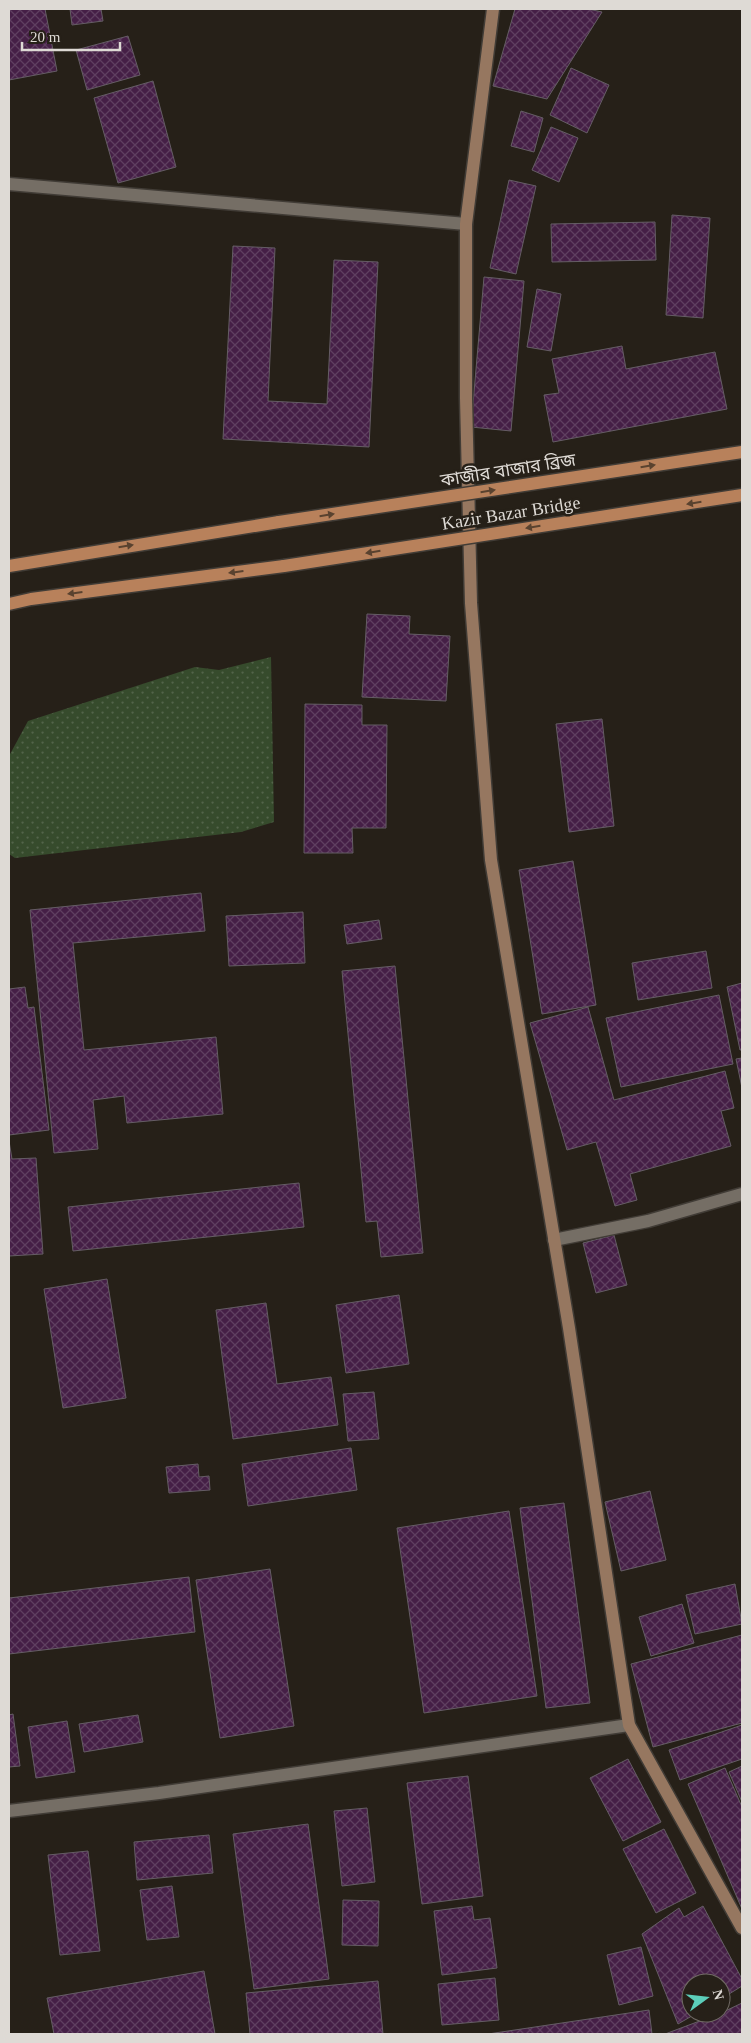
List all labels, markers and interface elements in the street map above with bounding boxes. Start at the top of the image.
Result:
scale bar [22,20,120,52]
text: 20 m [30,29,61,45]
street label: কাজীর বাজার ব্রিজ [438,449,578,491]
one-way arrow [641,462,657,470]
one-way arrow [480,486,496,494]
street label: Kazir Bazar Bridge [440,492,582,534]
one-way arrow [686,499,702,507]
one-way arrow [319,511,335,519]
one-way arrow [525,524,541,532]
one-way arrow [118,542,134,550]
one-way arrow [365,549,381,557]
one-way arrow [228,568,244,576]
one-way arrow [67,590,83,598]
north arrow [681,1973,731,2023]
text: N [710,1988,727,2002]

